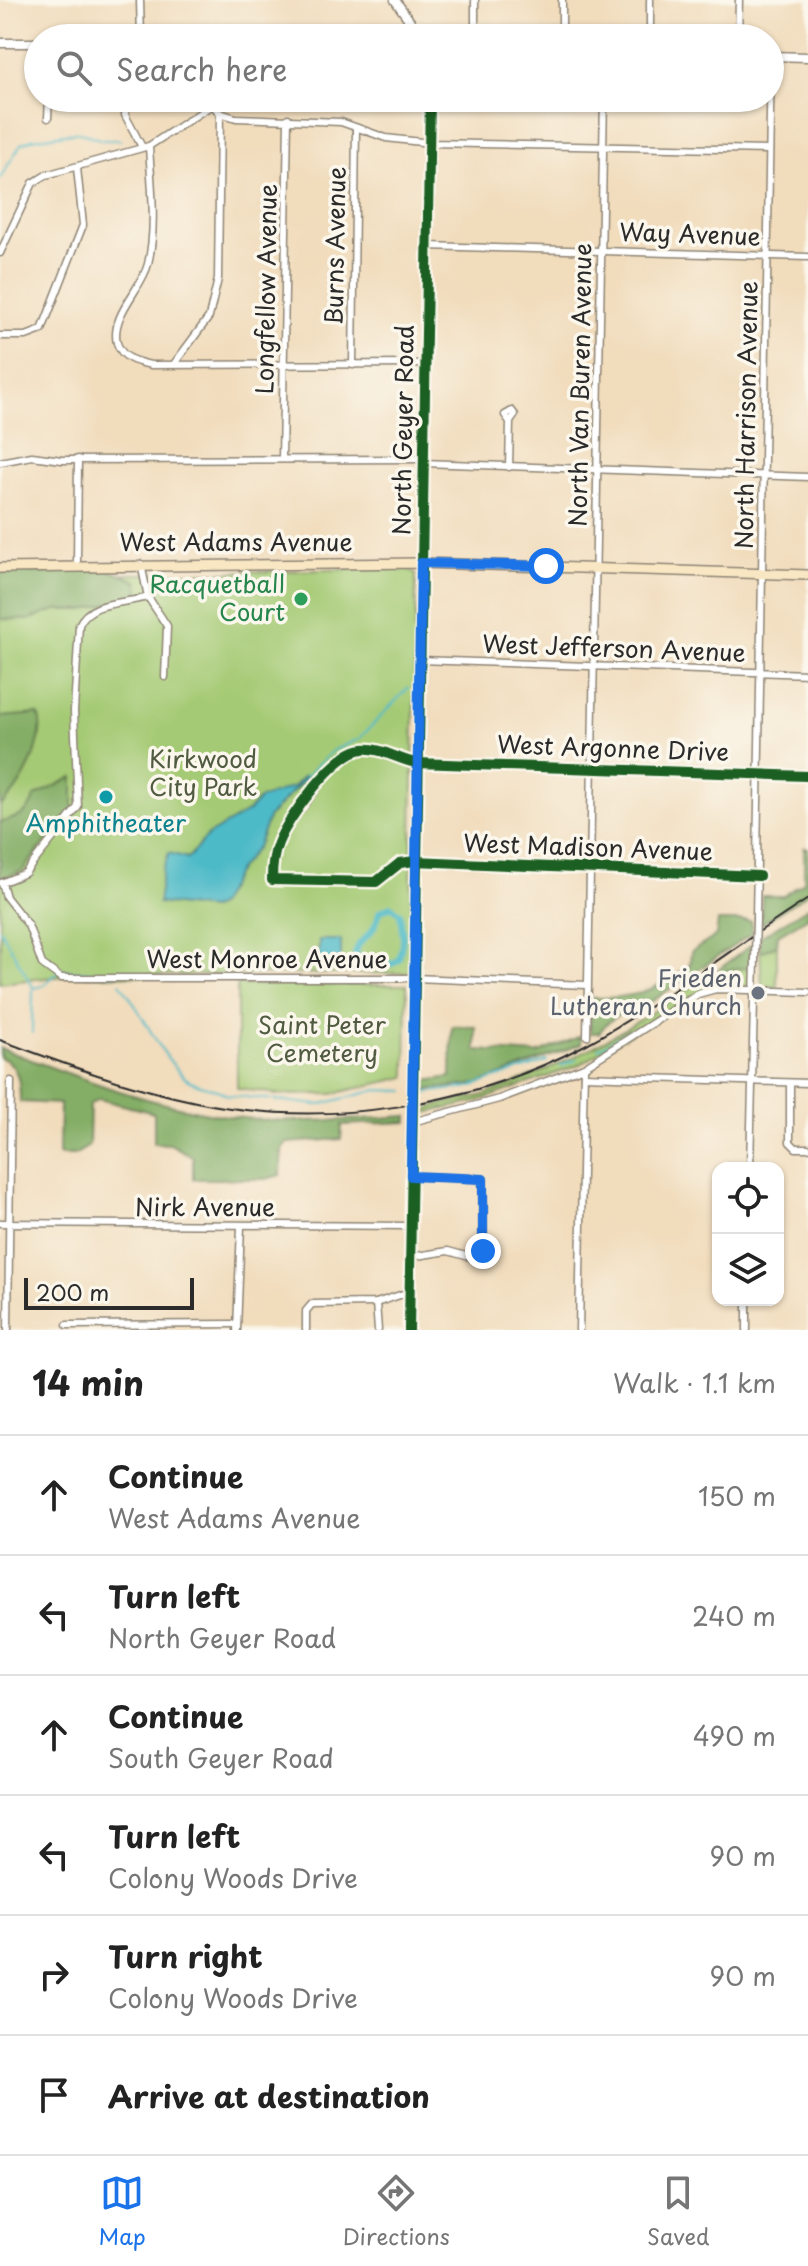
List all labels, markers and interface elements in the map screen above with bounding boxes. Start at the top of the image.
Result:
search box [24,24,784,112]
icon: search [52,46,96,90]
text: Search here [116,46,288,91]
street label: Burns Avenue [315,166,353,326]
street label: Longfellow Avenue [245,183,285,394]
street label: Way Avenue [619,213,761,253]
street label: North Van Buren Avenue [559,243,599,527]
street label: North Harrison Avenue [725,281,765,549]
street label: North Geyer Road [382,324,422,536]
street label: West Adams Avenue [120,523,352,559]
route start [528,548,564,584]
place label: Racquetball Court [149,565,285,629]
marker: Racquetball Court [292,590,310,608]
street label: West Jefferson Avenue [482,624,746,670]
street label: West Argonne Drive [496,725,730,769]
park label: Kirkwood City Park [149,740,257,804]
marker: Amphitheater [97,788,115,806]
place label: Amphitheater [26,804,187,840]
street label: West Madison Avenue [463,824,713,868]
street label: West Monroe Avenue [146,940,388,976]
place label: Frieden Lutheran Church [550,959,742,1023]
marker: Frieden Lutheran Church [749,984,767,1002]
park label: Saint Peter Cemetery [258,1006,387,1070]
map controls [712,1162,784,1306]
button: locate [712,1162,784,1234]
street label: Nirk Avenue [135,1188,275,1224]
route end [465,1233,501,1269]
button: layers [712,1234,784,1306]
scale bar [24,1274,194,1310]
text: 200 m [36,1275,109,1308]
text: 14 min [32,1356,144,1408]
text: Walk · 1.1 km [613,1363,776,1402]
text: Continue [108,1453,243,1498]
icon: ahead [32,1473,76,1517]
text: 150 m [698,1476,776,1515]
text: West Adams Avenue [108,1498,360,1537]
text: Turn left [108,1573,240,1618]
icon: left [32,1593,76,1637]
text: 240 m [692,1596,776,1635]
text: North Geyer Road [108,1618,336,1657]
text: Continue [108,1693,243,1738]
icon: ahead [32,1713,76,1757]
text: 490 m [693,1716,776,1755]
text: South Geyer Road [108,1738,334,1777]
text: Turn left [108,1813,240,1858]
icon: left [32,1833,76,1877]
text: 90 m [709,1836,776,1875]
text: Colony Woods Drive [108,1858,358,1897]
text: Turn right [108,1933,263,1978]
icon: right [32,1953,76,1997]
text: 90 m [709,1956,776,1995]
text: Colony Woods Drive [108,1978,358,2017]
icon: arrive [32,2073,76,2117]
text: Arrive at destination [108,2073,430,2118]
tab: Map [99,2171,146,2252]
tab: Directions [343,2171,450,2252]
tab: Saved [647,2171,709,2252]

